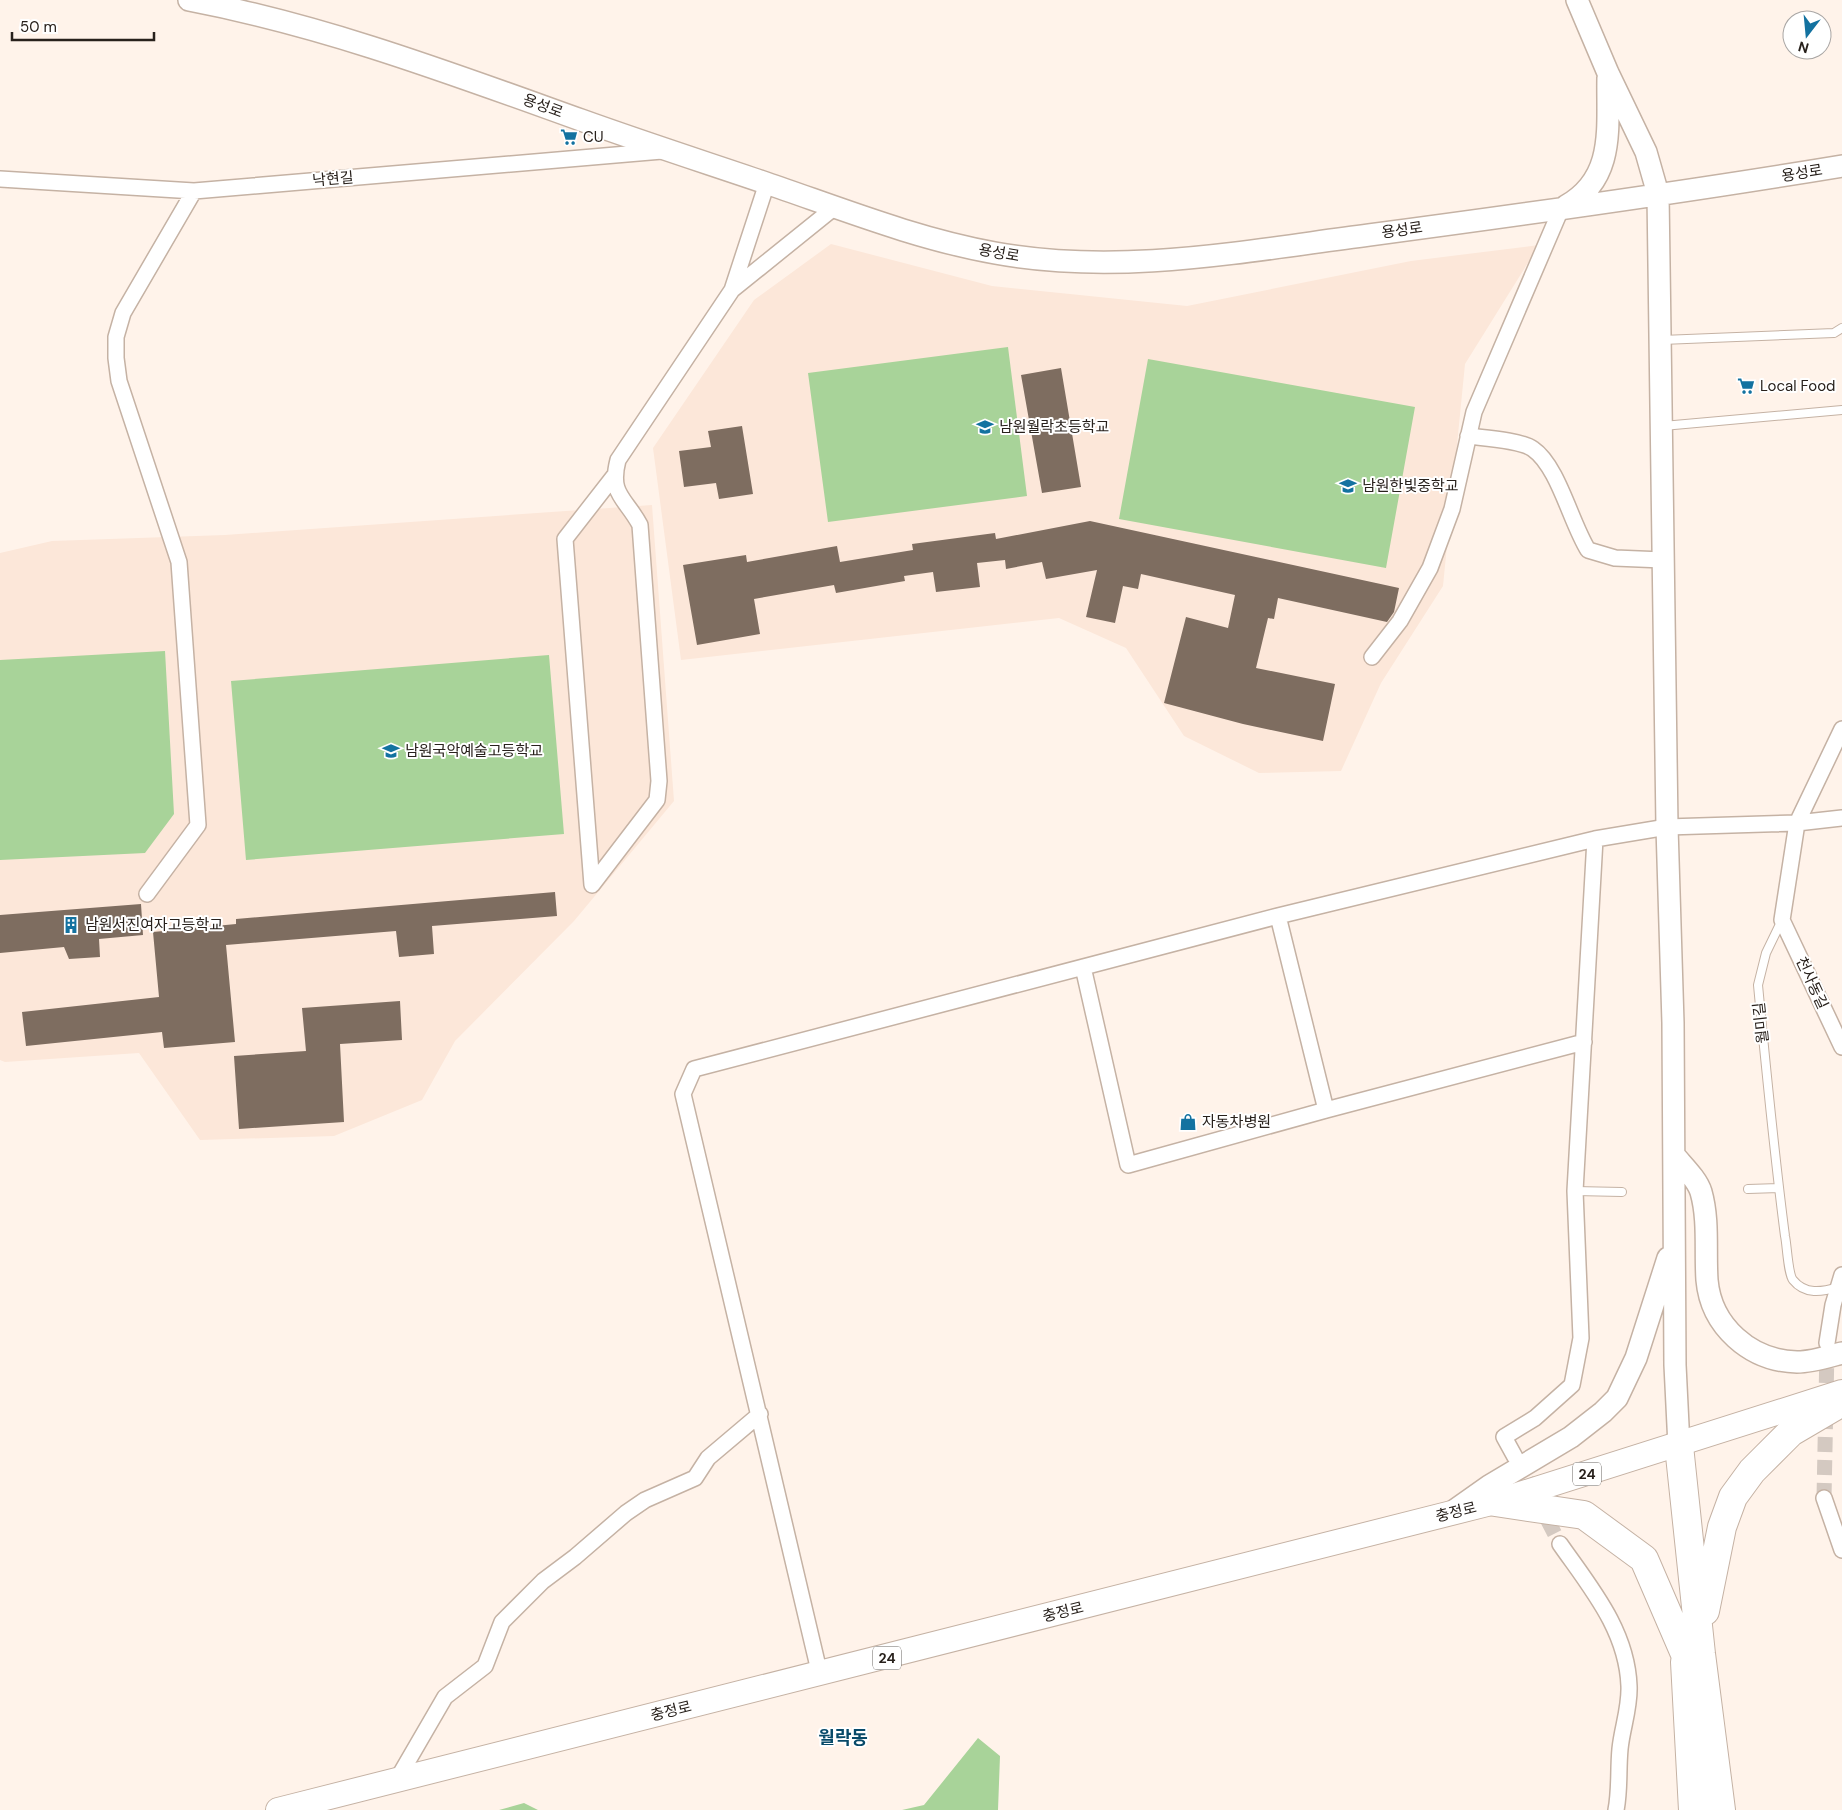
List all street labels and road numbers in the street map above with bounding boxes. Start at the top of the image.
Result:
street label: 용성로 [520,90,566,122]
street label: 용성로 [1780,160,1824,186]
street label: 낙현길 [312,167,354,191]
street label: 용성로 [1380,217,1424,243]
street label: 용성로 [977,240,1021,266]
street label: 천사동길 [1791,954,1833,1012]
street label: 월미길 [1749,1001,1773,1045]
road number: 24 [1573,1462,1601,1486]
street label: 충정로 [1433,1497,1479,1527]
street label: 충정로 [1040,1597,1086,1627]
road number: 24 [873,1646,901,1670]
street label: 충정로 [648,1696,694,1726]

